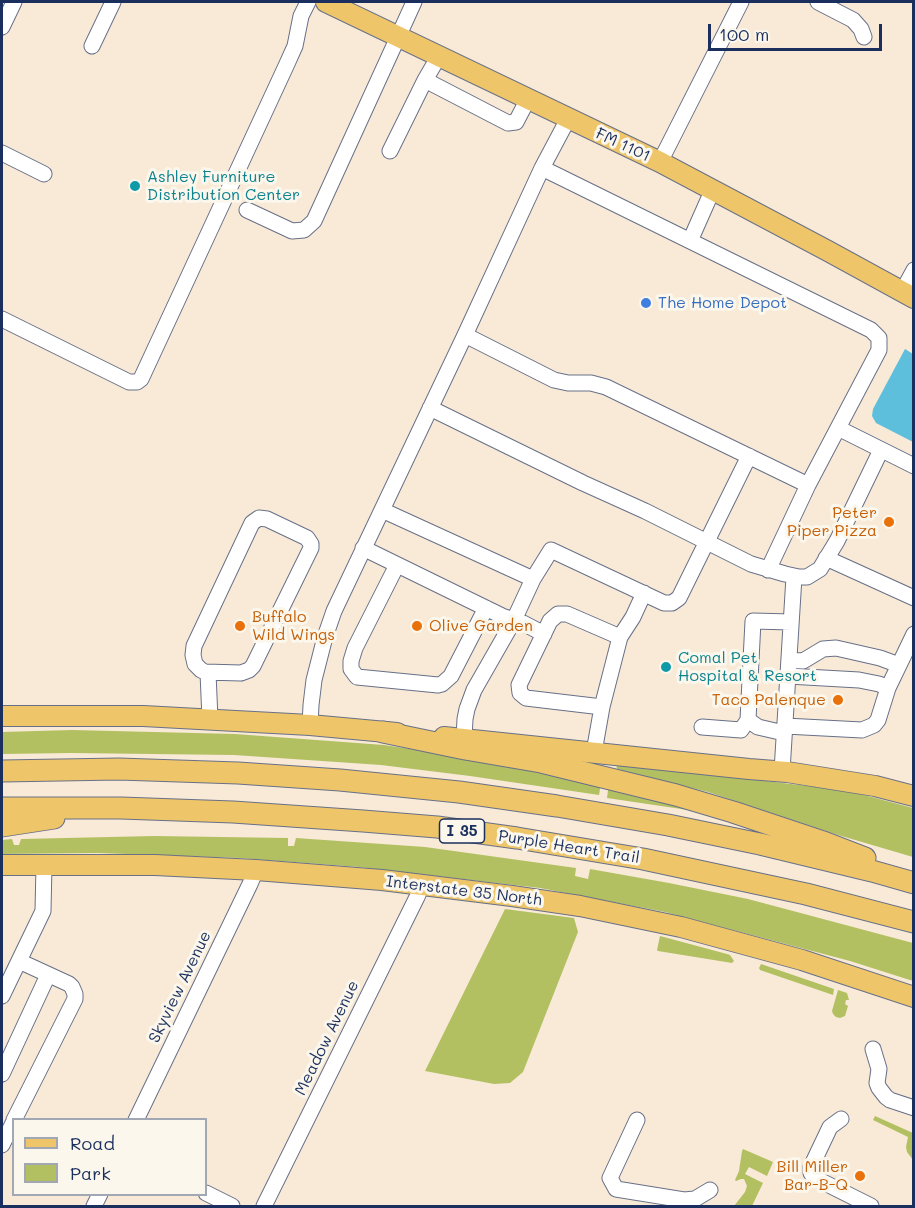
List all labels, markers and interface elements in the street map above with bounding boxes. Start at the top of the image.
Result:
scale bar [711,12,885,50]
text: 100 m [719,22,769,46]
street label: FM 1101 [593,124,653,166]
place label: Ashley Furniture Distribution Center [147,167,300,205]
marker: Ashley Furniture Distribution Center [128,179,142,193]
place label: The Home Depot [658,293,787,313]
marker: The Home Depot [639,296,653,310]
place label: Peter Piper Pizza [787,503,877,541]
marker: Peter Piper Pizza [882,515,896,529]
place label: Buffalo Wild Wings [252,607,335,645]
place label: Olive Garden [429,616,533,636]
marker: Buffalo Wild Wings [233,619,247,633]
marker: Olive Garden [410,619,424,633]
place label: Comal Pet Hospital & Resort [678,648,817,686]
marker: Comal Pet Hospital & Resort [659,660,673,674]
place label: Taco Palenque [712,690,826,710]
marker: Taco Palenque [831,693,845,707]
road number: I 35 [440,819,484,843]
street label: Purple Heart Trail [497,826,641,868]
street label: Interstate 35 North [385,872,543,910]
street label: Skyview Avenue [145,928,215,1046]
street label: Meadow Avenue [291,978,363,1098]
legend [12,1118,207,1196]
text: Road [70,1131,115,1155]
place label: Bill Miller Bar-B-Q [776,1157,848,1195]
text: Park [70,1161,111,1185]
marker: Bill Miller Bar-B-Q [853,1169,867,1183]

